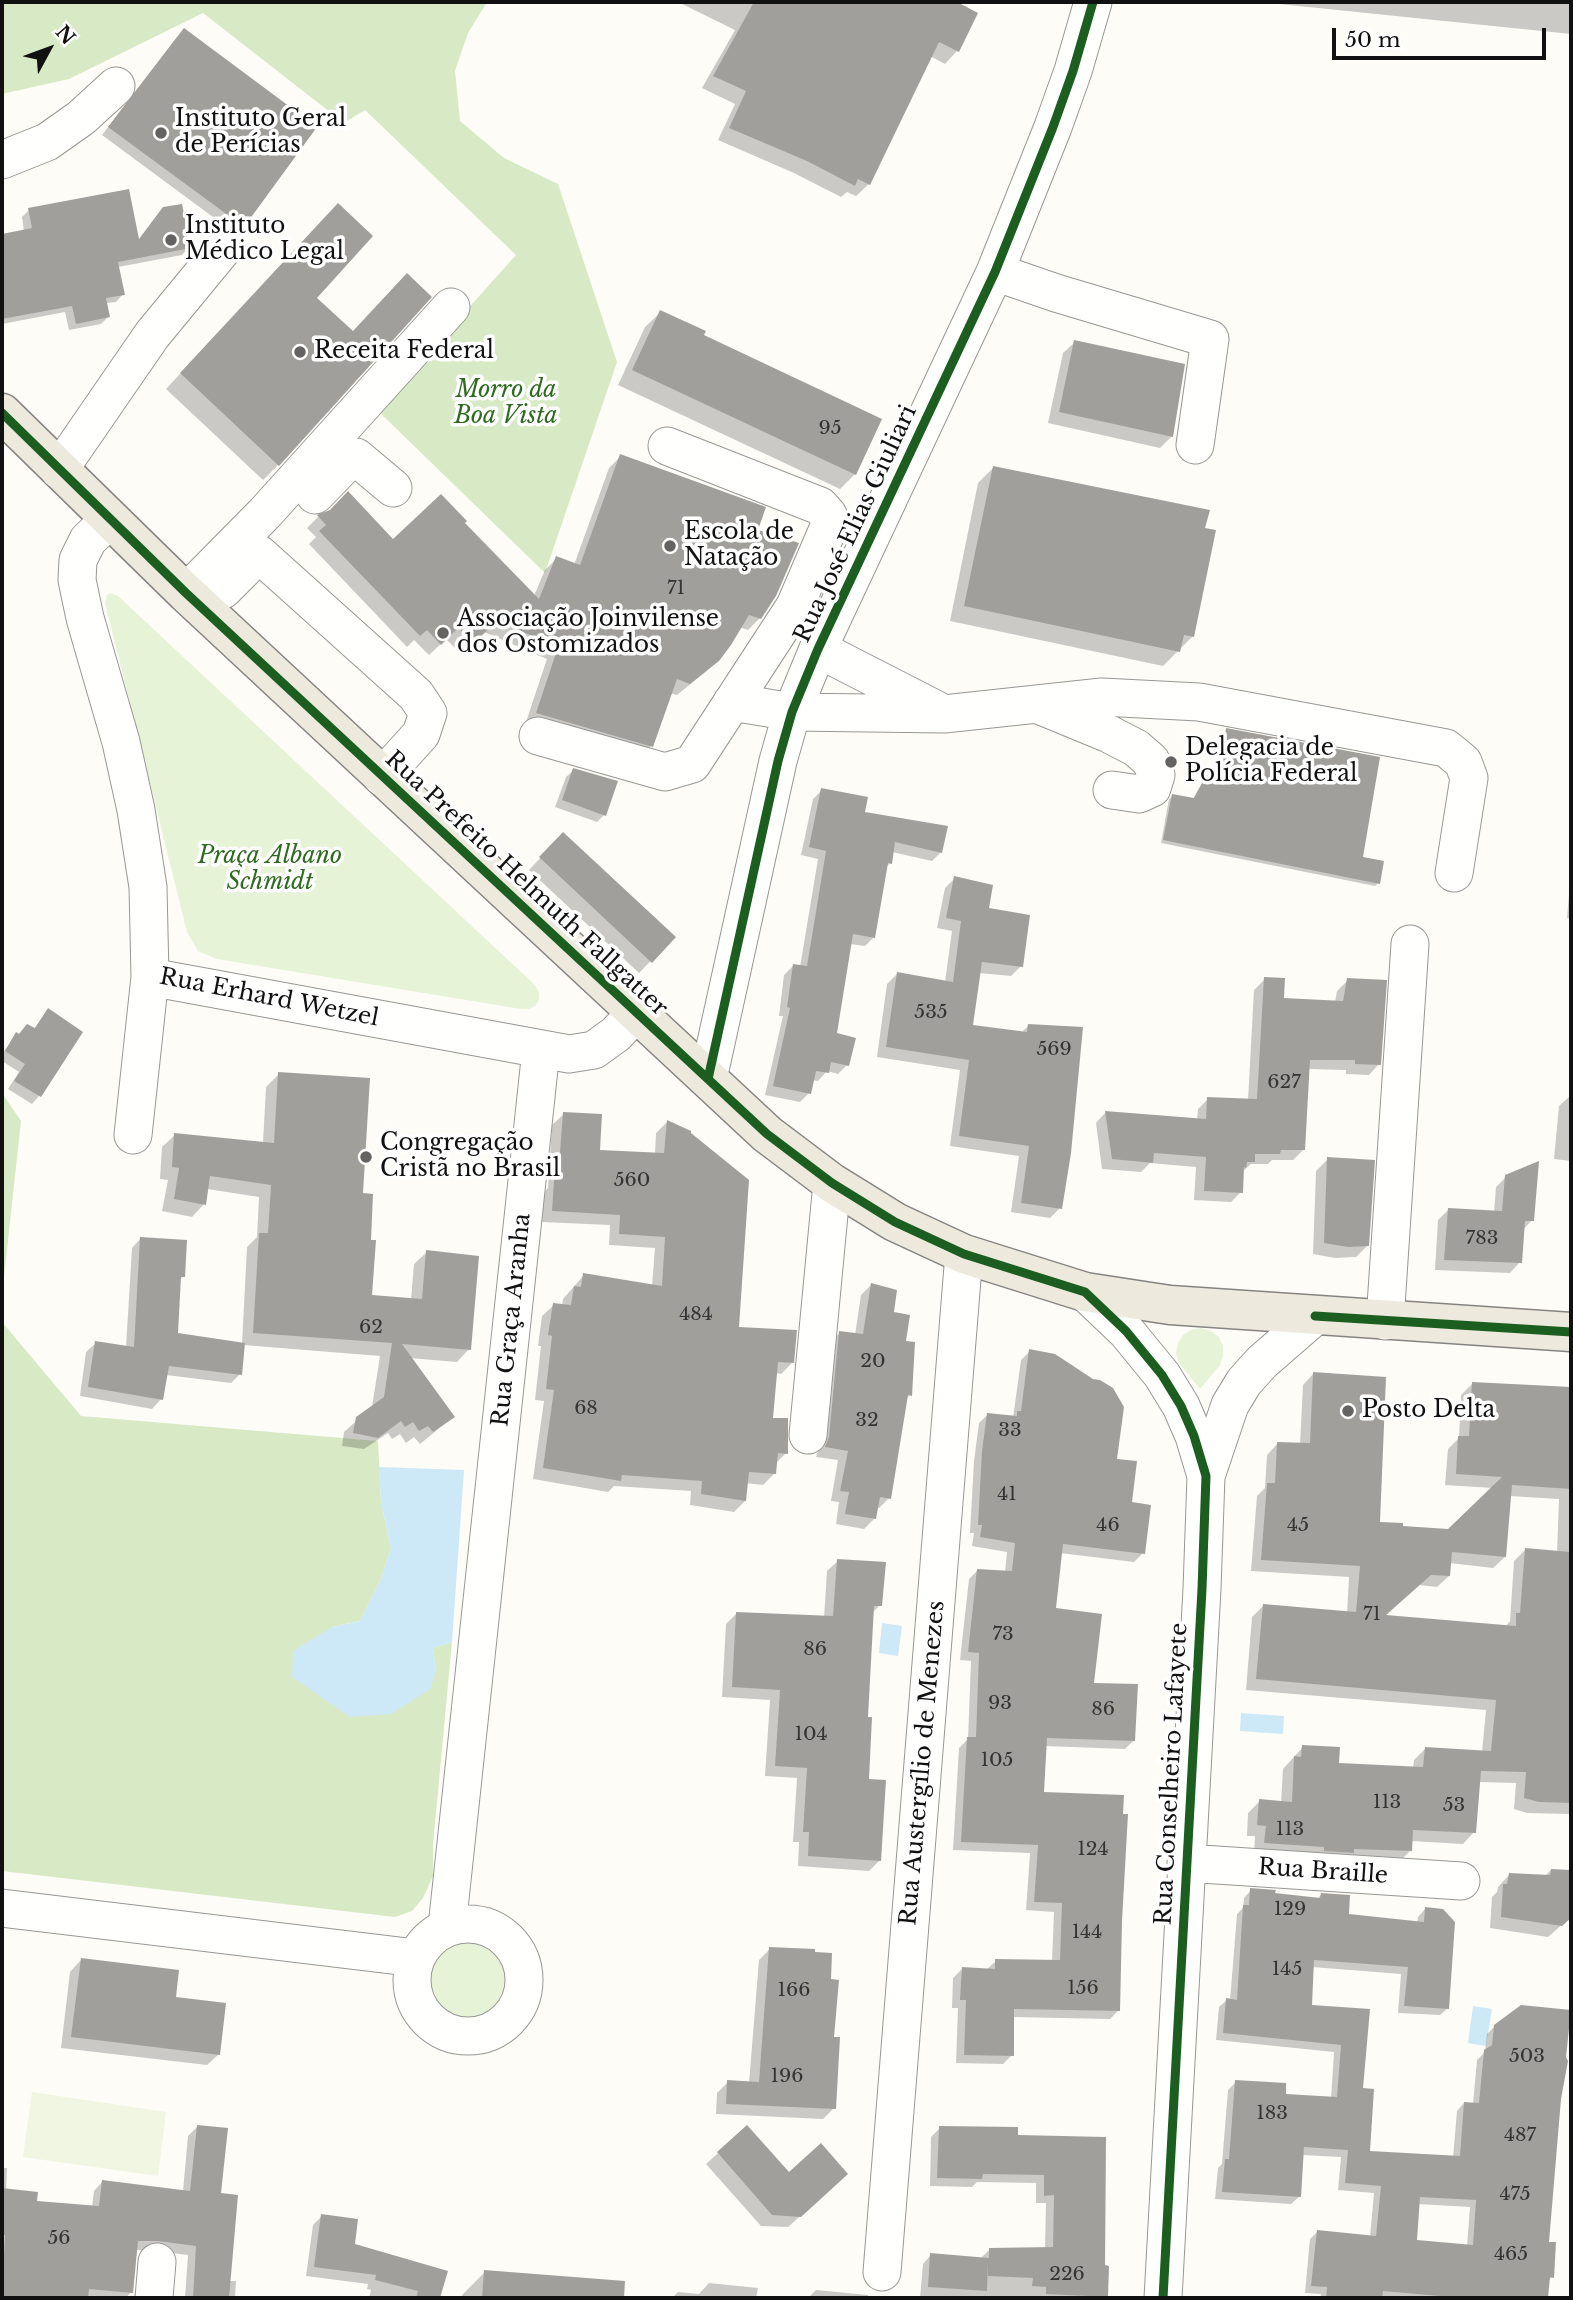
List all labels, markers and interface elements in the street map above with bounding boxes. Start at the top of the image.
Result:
north arrow [14,14,84,84]
scale bar [1335,14,1548,58]
text: N [51,21,80,49]
text: 50 m [1345,27,1400,53]
place label: Instituto Geral de Perícias [175,106,346,160]
marker: Instituto Geral de Perícias [153,125,169,141]
place label: Instituto Médico Legal [185,213,344,267]
marker: Instituto Médico Legal [163,232,179,248]
place label: Receita Federal [314,338,494,366]
marker: Receita Federal [292,344,308,360]
park label: Morro da Boa Vista [454,377,558,431]
street label: Rua José Elias Giuliari [789,401,923,647]
house number: 95 [818,418,842,440]
place label: Escola de Natação [684,519,794,573]
marker: Escola de Natação [662,538,678,554]
house number: 71 [667,578,685,600]
place label: Associação Joinvilense dos Ostomizados [457,606,719,660]
marker: Associação Joinvilense dos Ostomizados [435,625,451,641]
place label: Delegacia de Polícia Federal [1185,735,1358,789]
street label: Rua Prefeito Helmuth Fallgatter [379,746,673,1022]
marker: Delegacia de Polícia Federal [1163,754,1179,770]
park label: Praça Albano Schmidt [198,843,342,897]
street label: Rua Erhard Wetzel [157,963,381,1033]
house number: 535 [914,1002,948,1024]
house number: 569 [1036,1039,1072,1061]
house number: 627 [1267,1072,1301,1094]
place label: Congregação Cristã no Brasil [380,1130,560,1184]
marker: Congregação Cristã no Brasil [358,1149,374,1165]
house number: 560 [614,1170,650,1192]
street label: Rua Graça Aranha [487,1212,537,1428]
house number: 783 [1466,1228,1498,1250]
house number: 484 [679,1304,713,1326]
house number: 62 [359,1317,383,1339]
house number: 20 [860,1351,886,1373]
place label: Posto Delta [1362,1397,1495,1425]
house number: 68 [574,1398,598,1420]
marker: Posto Delta [1340,1403,1356,1419]
house number: 32 [855,1410,879,1432]
house number: 33 [998,1420,1022,1442]
house number: 41 [997,1484,1017,1506]
house number: 46 [1096,1515,1120,1537]
house number: 45 [1287,1515,1309,1537]
street label: Rua Austergílio de Menezes [895,1599,951,1927]
house number: 71 [1363,1604,1381,1626]
street label: Rua Conselheiro Lafayete [1150,1622,1194,1926]
house number: 73 [992,1624,1014,1646]
house number: 86 [803,1639,827,1661]
house number: 93 [988,1693,1012,1715]
house number: 86 [1091,1699,1115,1721]
house number: 104 [794,1724,828,1746]
house number: 105 [981,1750,1013,1772]
house number: 113 [1373,1792,1401,1814]
house number: 53 [1443,1795,1465,1817]
house number: 113 [1276,1819,1304,1841]
house number: 124 [1077,1839,1109,1861]
street label: Rua Braille [1257,1854,1389,1890]
house number: 129 [1274,1899,1306,1921]
house number: 144 [1072,1922,1102,1944]
house number: 145 [1272,1959,1302,1981]
house number: 156 [1067,1978,1099,2000]
house number: 166 [778,1980,810,2002]
house number: 503 [1509,2046,1545,2068]
house number: 196 [771,2066,803,2088]
house number: 183 [1256,2103,1288,2125]
house number: 487 [1504,2125,1536,2147]
house number: 475 [1499,2184,1531,2206]
house number: 56 [47,2228,71,2250]
house number: 465 [1494,2244,1528,2266]
house number: 226 [1049,2264,1085,2286]

